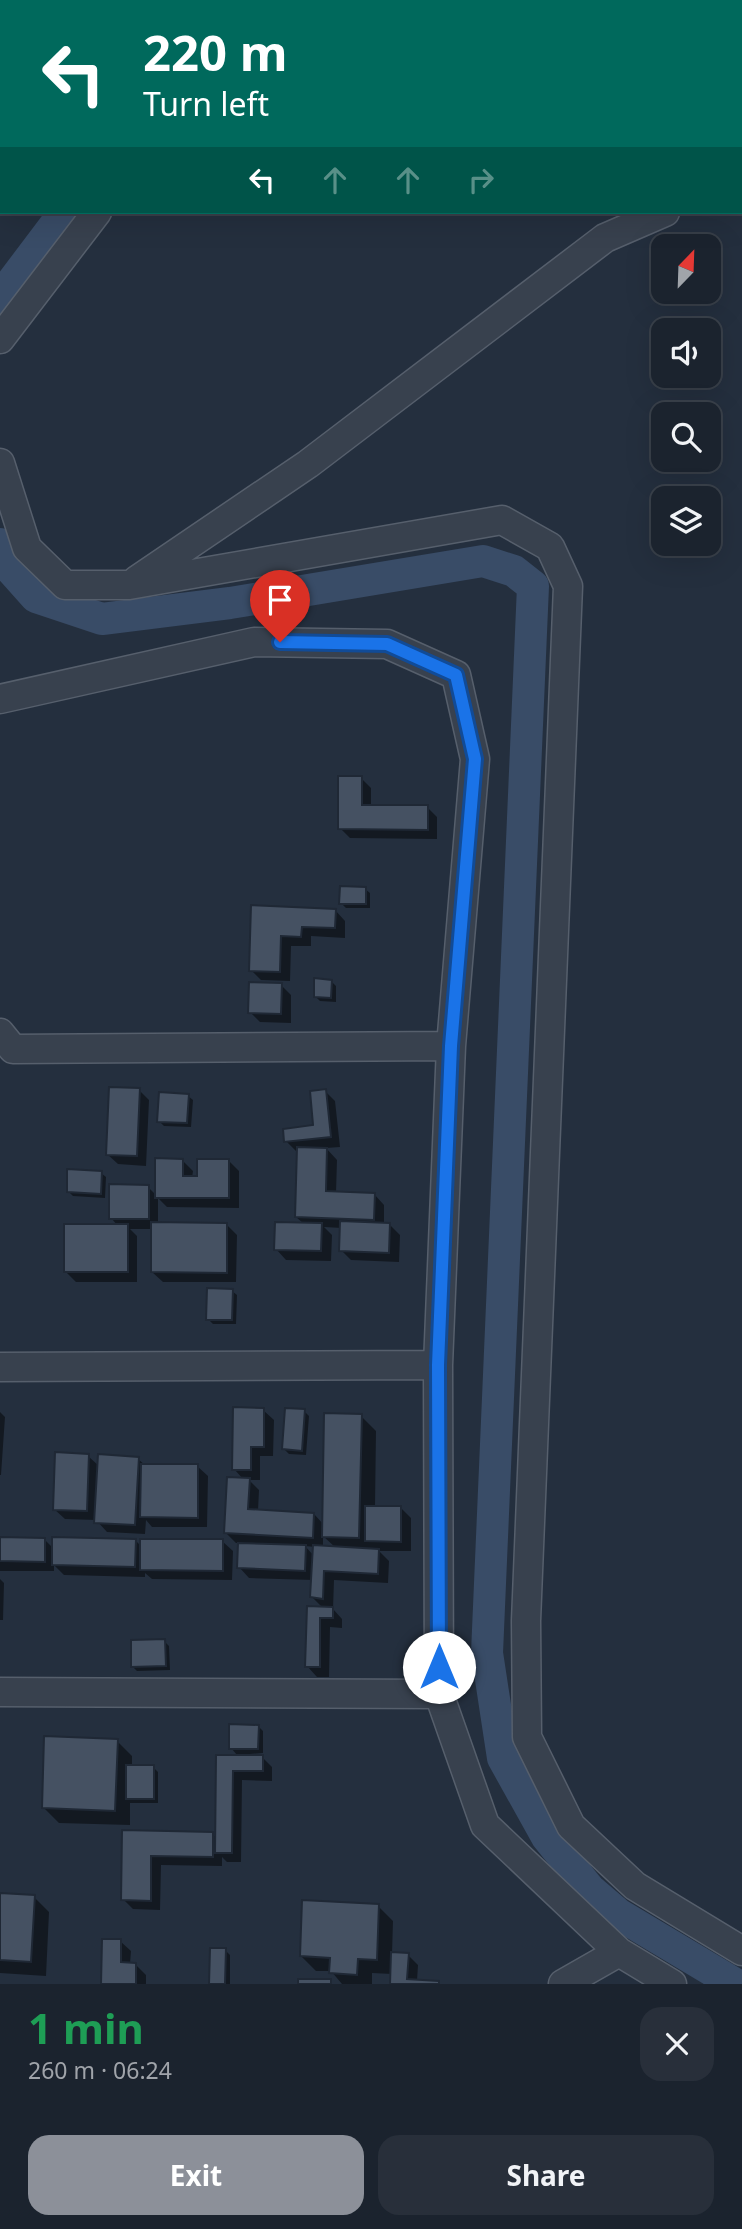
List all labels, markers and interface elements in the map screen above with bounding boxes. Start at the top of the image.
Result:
text: 220 m [143,19,288,85]
icon: left [28,28,119,119]
text: Turn left [143,82,269,125]
icon: left [243,161,281,199]
icon: ahead [316,161,354,199]
icon: ahead [389,161,427,199]
icon: right [462,161,500,199]
north arrow [651,234,721,304]
map controls [651,234,721,556]
button: sound [651,318,721,388]
button: search [651,402,721,472]
button: layers [651,486,721,556]
pin [250,570,310,642]
icon: arrive [261,581,299,619]
position arrow [402,1630,476,1704]
text: 1 min [28,1999,144,2056]
button: close [640,2007,714,2081]
text: 260 m · 06:24 [28,2054,172,2086]
button: Exit [28,2135,364,2215]
button: Share [378,2135,714,2215]

